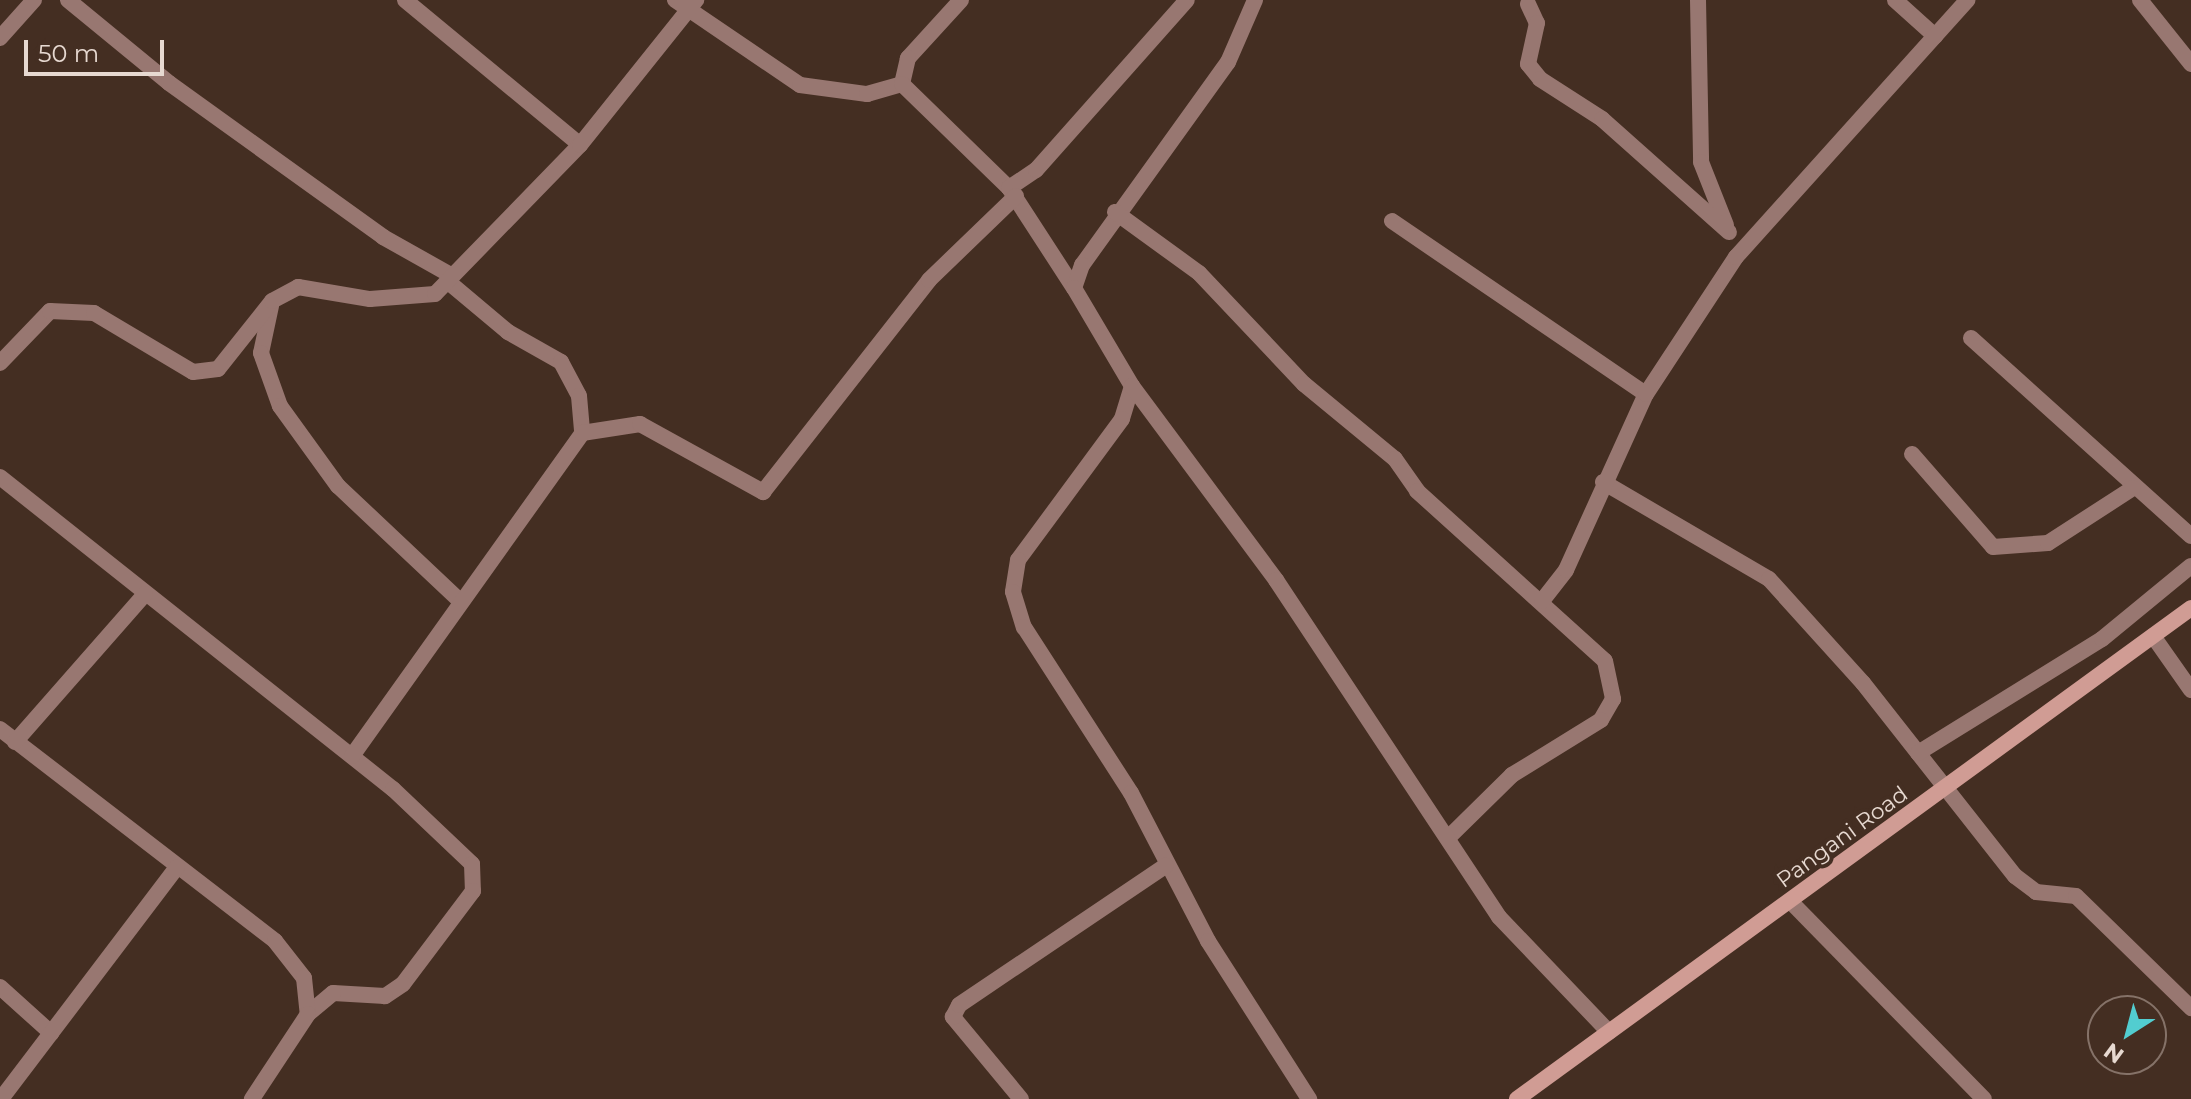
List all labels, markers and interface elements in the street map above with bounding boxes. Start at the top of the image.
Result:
scale bar [28,24,168,74]
text: 50 m [38,39,99,68]
street label: Pangani Road [1771,781,1913,893]
north arrow [2087,995,2167,1075]
text: N [2099,1037,2129,1069]

